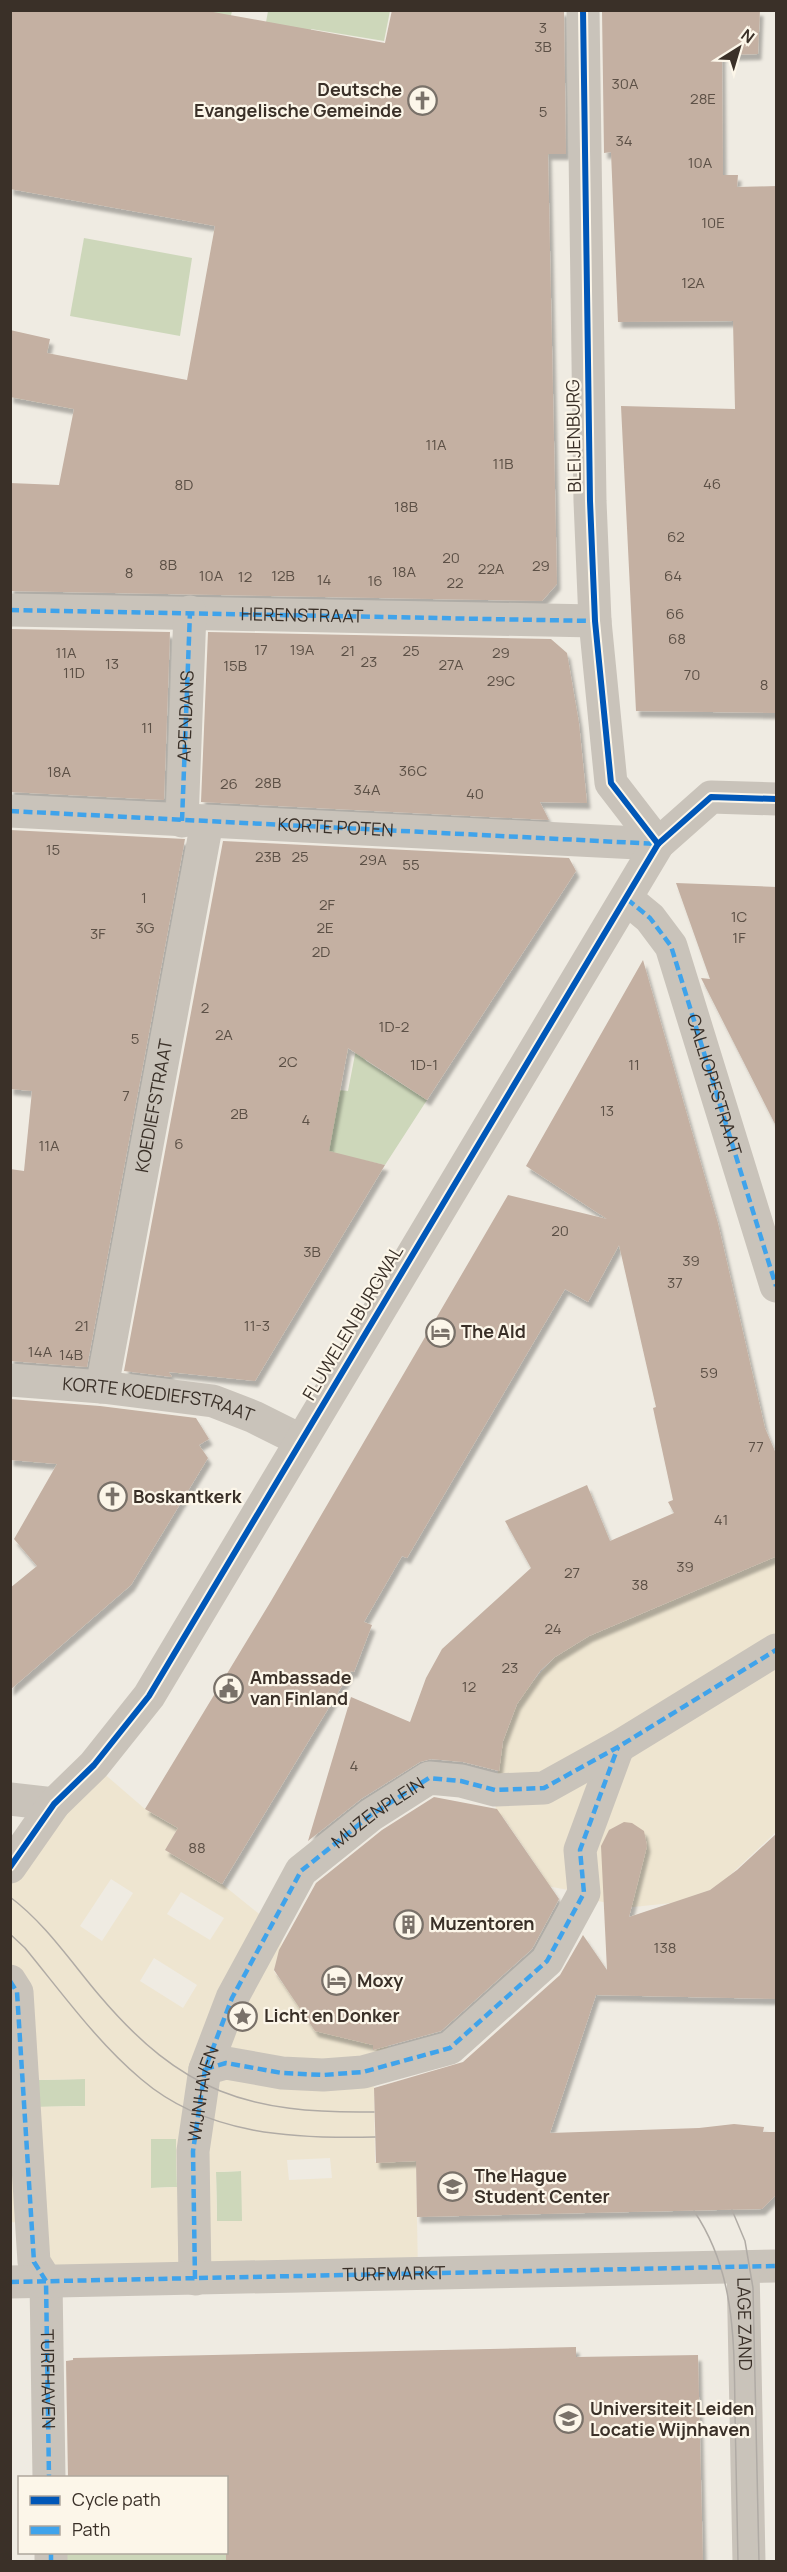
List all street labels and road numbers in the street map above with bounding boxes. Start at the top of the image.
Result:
street label: BLEIJENBURG [560,379,586,493]
street label: HERENSTRAAT [240,601,364,628]
street label: APENDANS [171,670,199,762]
street label: KORTE POTEN [277,812,394,842]
street label: CALLIOPESTRAAT [682,1011,748,1158]
street label: KOEDIEFSTRAAT [129,1037,177,1174]
street label: FLUWELEN BURGWAL [296,1241,408,1404]
street label: KORTE KOEDIEFSTRAAT [62,1371,258,1427]
street label: MUZENPLEIN [326,1771,428,1853]
street label: WIJNHAVEN [181,2042,224,2144]
street label: TURFMARKT [342,2260,446,2286]
street label: LAGE ZAND [732,2277,758,2371]
street label: TURFHAVEN [36,2329,61,2429]

